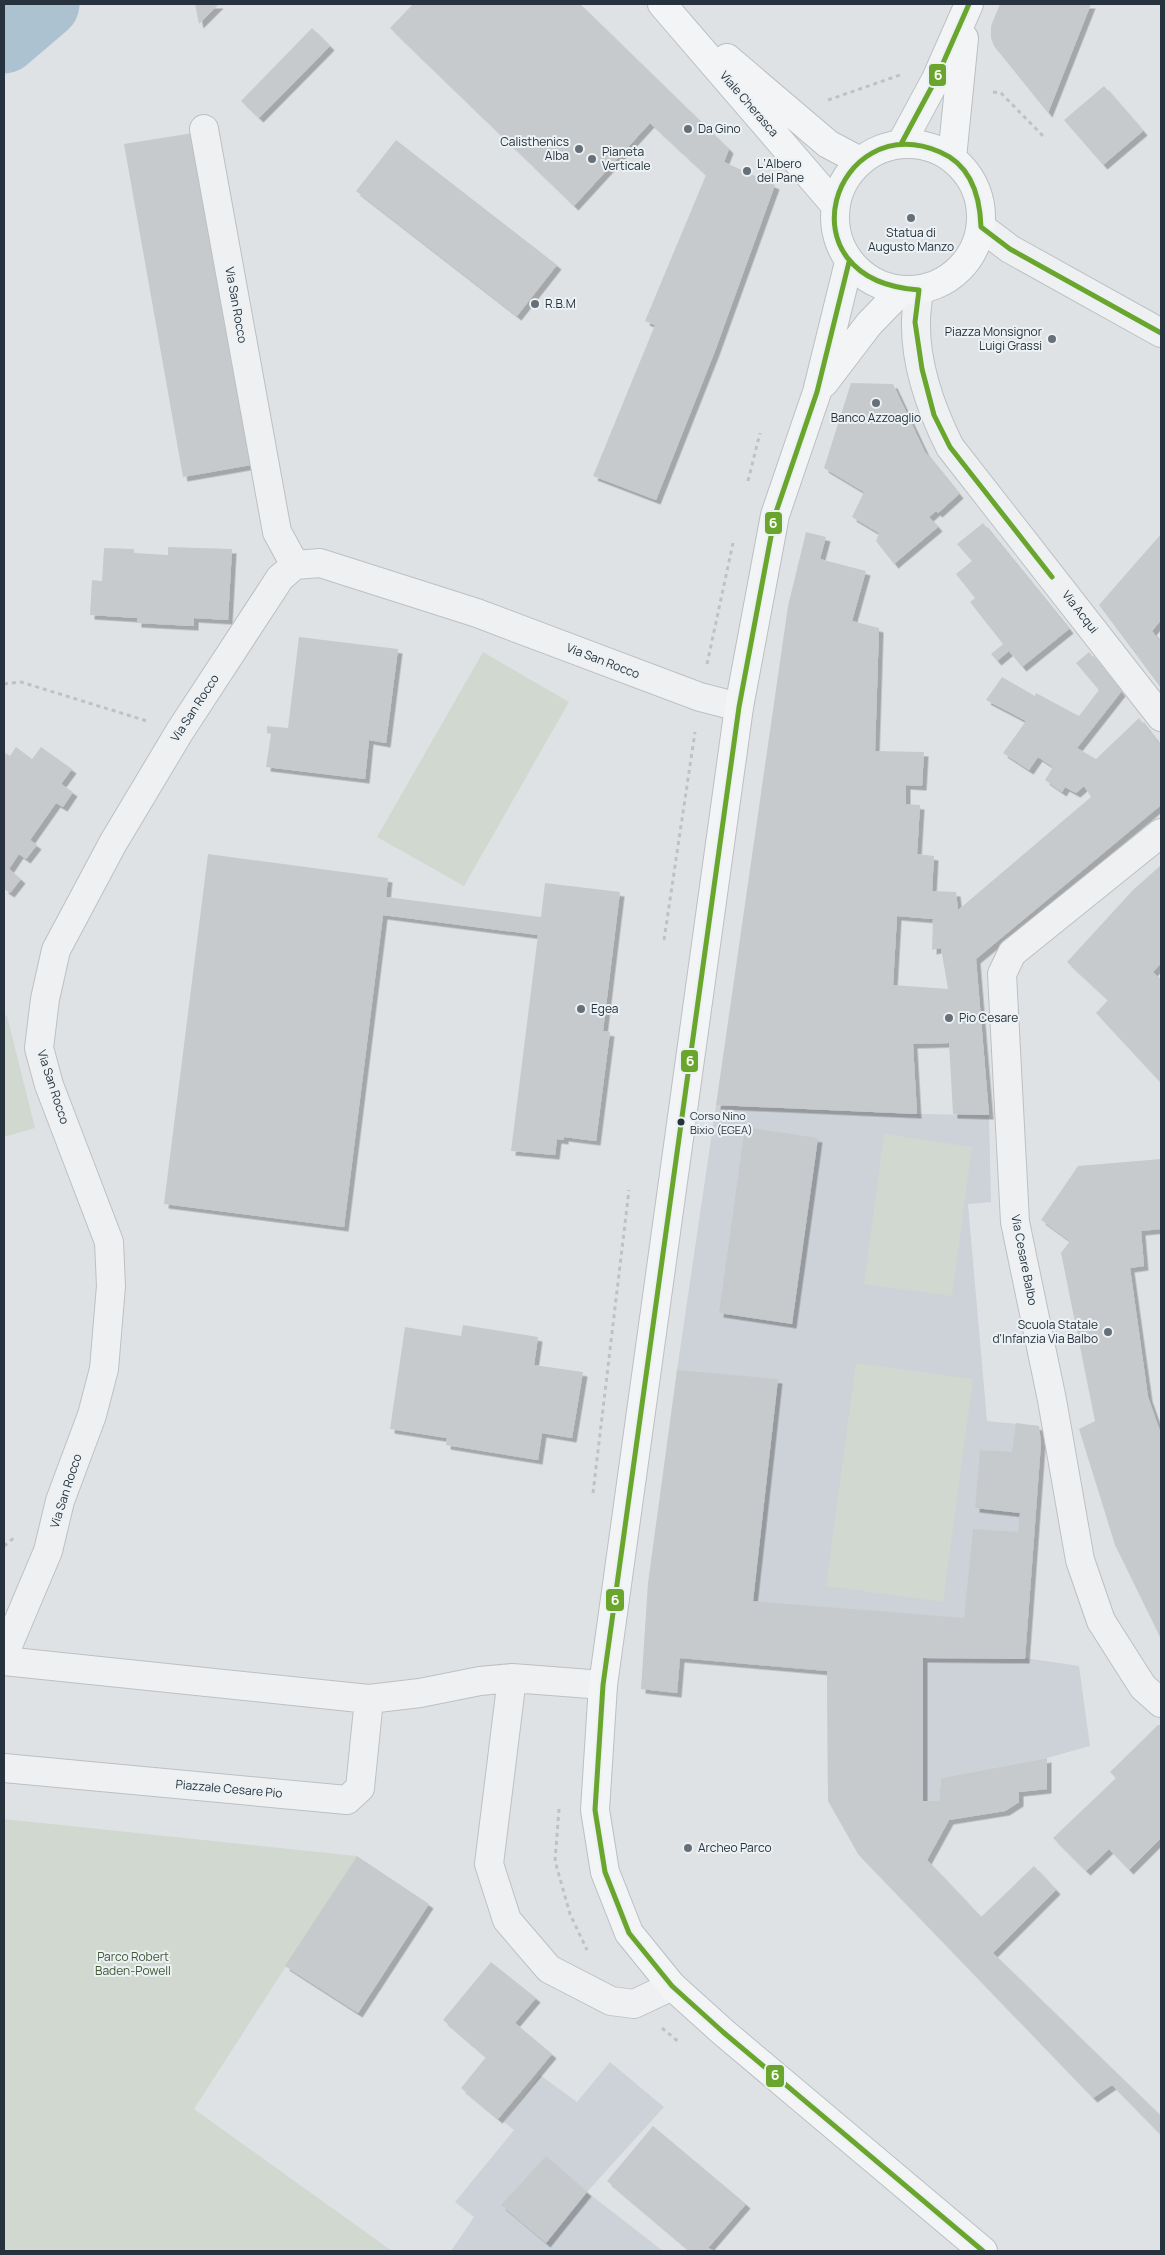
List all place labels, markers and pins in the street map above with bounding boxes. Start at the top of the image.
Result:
place label: Da Gino [698,120,741,137]
marker: Da Gino [682,123,694,135]
place label: Calisthenics Alba [500,133,569,164]
marker: Calisthenics Alba [573,143,585,155]
place label: Pianeta Verticale [602,143,651,174]
marker: Pianeta Verticale [586,153,598,165]
place label: L‘Albero del Pane [757,155,804,186]
marker: L‘Albero del Pane [741,165,753,177]
marker: Statua di Augusto Manzo [905,212,917,224]
place label: Statua di Augusto Manzo [868,224,954,255]
place label: R.B.M [545,295,576,312]
marker: R.B.M [529,298,541,310]
place label: Piazza Monsignor Luigi Grassi [945,323,1043,354]
marker: Piazza Monsignor Luigi Grassi [1046,333,1058,345]
marker: Banco Azzoaglio [870,397,882,409]
place label: Banco Azzoaglio [831,409,921,426]
place label: Egea [591,1000,619,1017]
marker: Egea [575,1003,587,1015]
place label: Pio Cesare [959,1009,1018,1026]
marker: Pio Cesare [943,1012,955,1024]
place label: Corso Nino Bixio (EGEA) [690,1108,753,1137]
marker: Corso Nino Bixio (EGEA) [676,1117,686,1127]
place label: Scuola Statale d'Infanzia Via Balbo [992,1316,1098,1347]
marker: Scuola Statale d'Infanzia Via Balbo [1102,1326,1114,1338]
place label: Archeo Parco [698,1839,772,1856]
marker: Archeo Parco [682,1842,694,1854]

